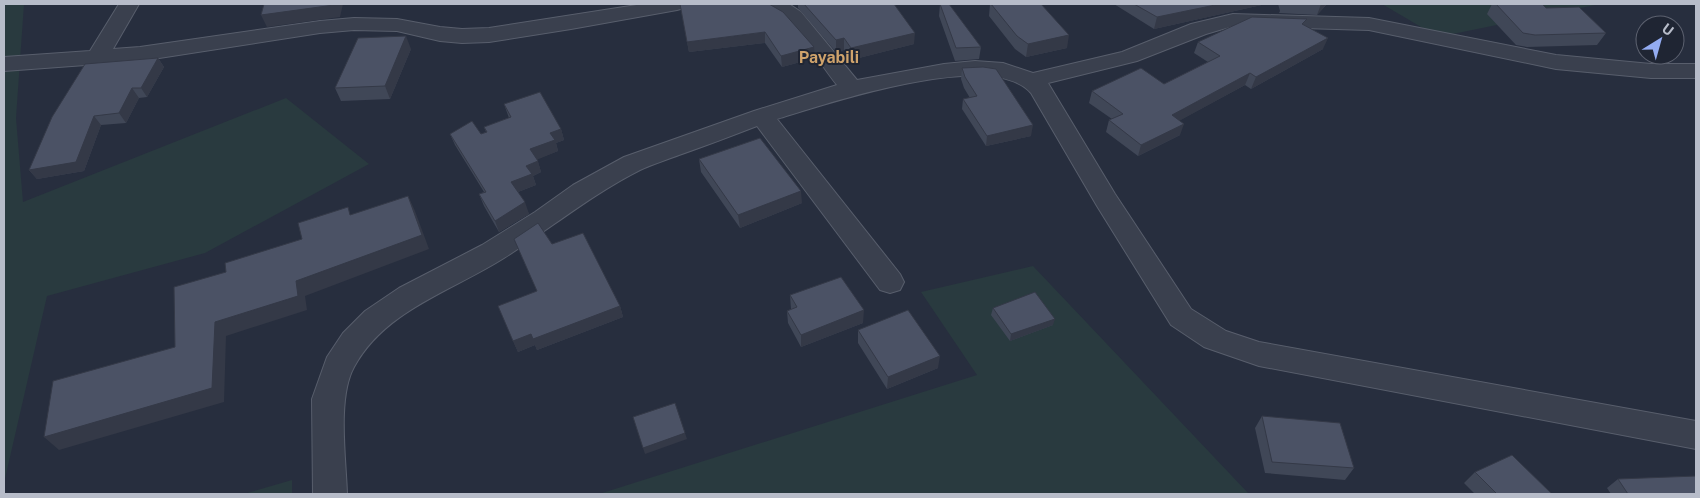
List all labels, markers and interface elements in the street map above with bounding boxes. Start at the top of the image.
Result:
north arrow [1635,15,1685,65]
text: U [1659,20,1677,39]
district label: Payabili [799,48,859,67]

